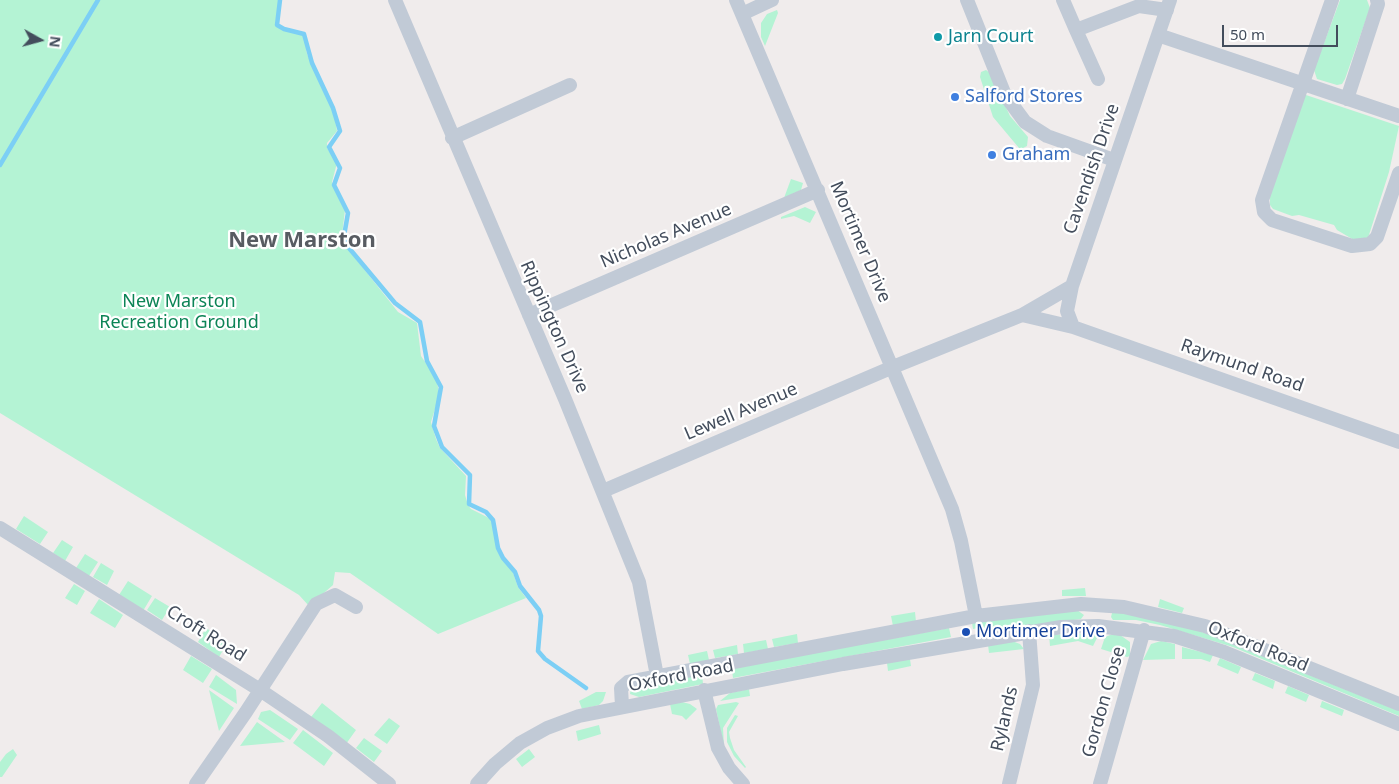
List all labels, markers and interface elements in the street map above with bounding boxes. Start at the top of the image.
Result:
north arrow [15,15,65,65]
scale bar [1224,15,1340,47]
text: 50 m [1230,24,1265,44]
place label: Jarn Court [948,26,1034,48]
marker: Jarn Court [932,31,944,43]
text: N [45,35,66,49]
place label: Salford Stores [965,86,1083,108]
marker: Salford Stores [949,91,961,103]
street label: Cavendish Drive [1060,101,1124,237]
place label: Graham [1002,144,1070,166]
marker: Graham [986,149,998,161]
street label: Mortimer Drive [825,178,895,306]
street label: Nicholas Avenue [597,199,735,273]
district label: New Marston [228,228,376,254]
street label: Rippington Drive [515,258,593,396]
park label: New Marston Recreation Ground [99,291,259,334]
street label: Raymund Road [1178,335,1306,397]
street label: Lewell Avenue [681,378,801,446]
street label: Croft Road [162,601,250,667]
street label: Oxford Road [1204,617,1312,677]
place label: Mortimer Drive [976,621,1105,643]
marker: Mortimer Drive [960,626,972,638]
street label: Gordon Close [1078,644,1130,760]
street label: Oxford Road [627,655,735,697]
street label: Rylands [987,684,1023,754]

